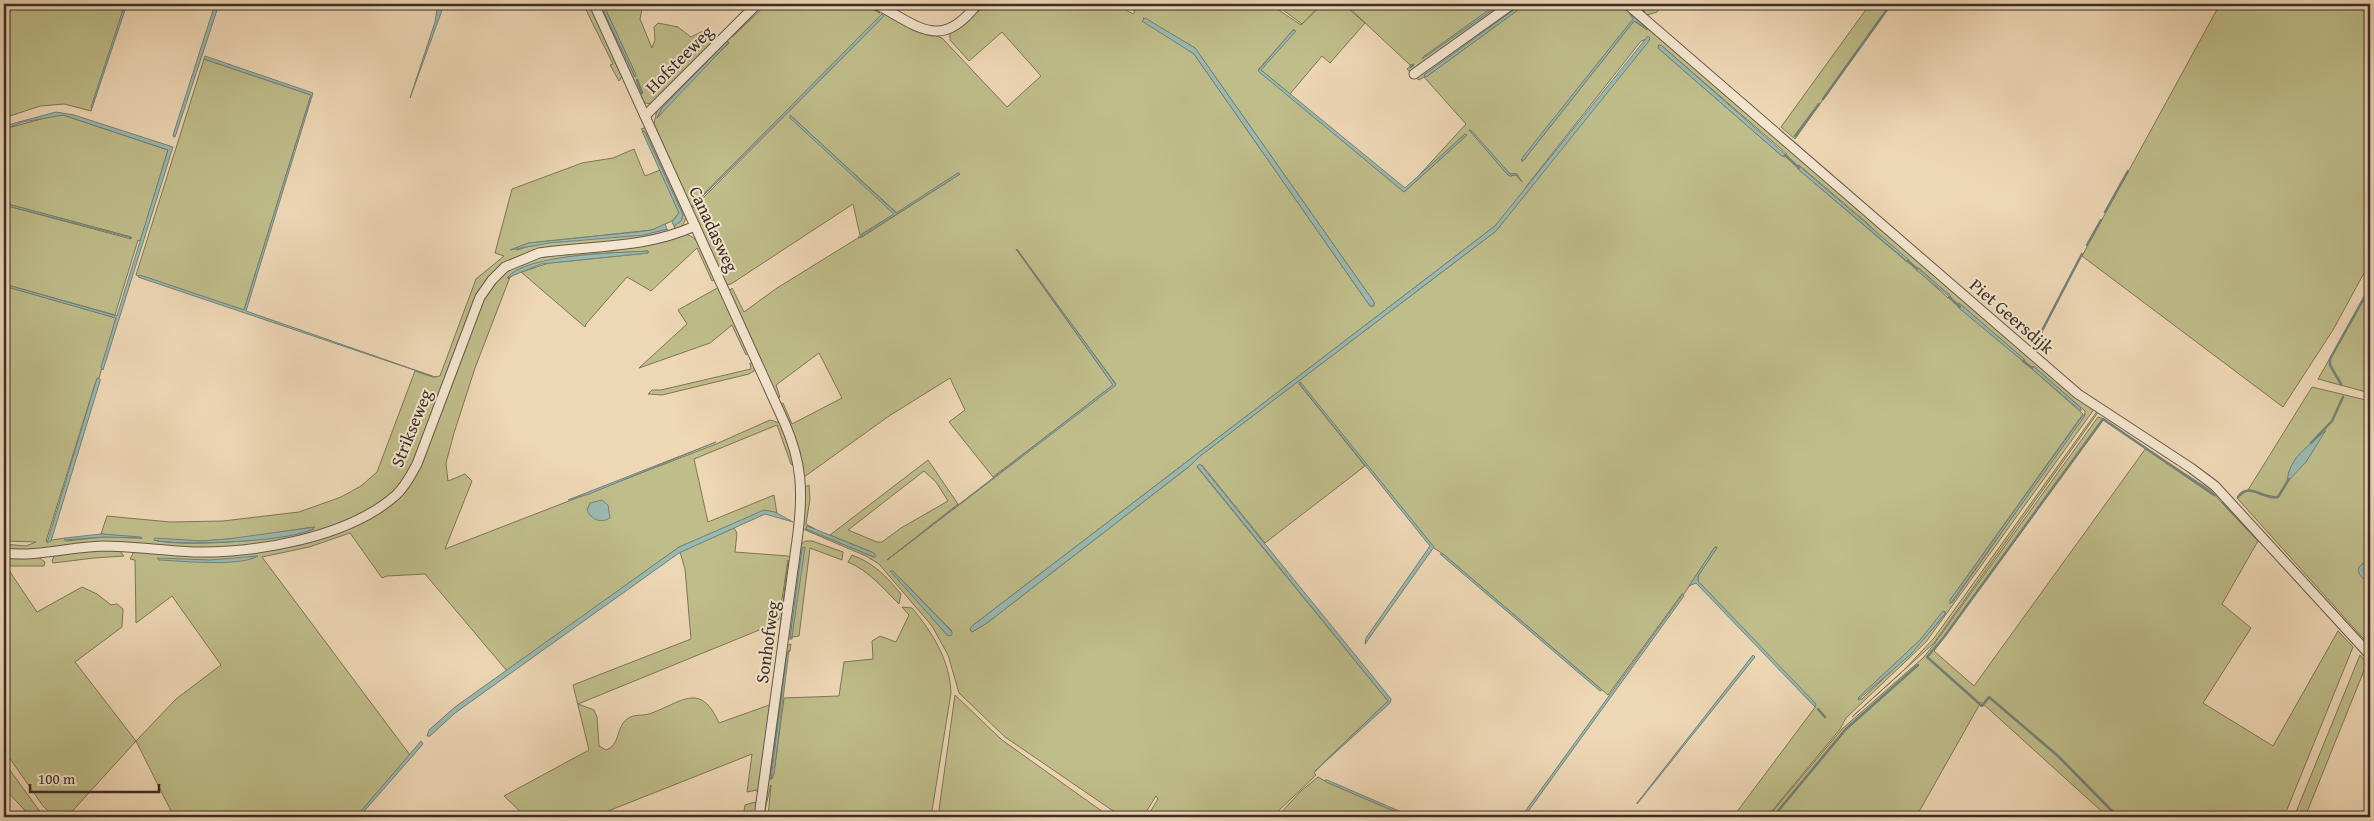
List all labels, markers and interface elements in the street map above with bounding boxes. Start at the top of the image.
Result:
street label: Hofsteeweg [639,19,719,99]
street label: Canadasweg [682,182,746,276]
street label: Piet Geersdijk [1964,272,2061,361]
street label: Strikseweg [383,385,439,471]
street label: Sonhofweg [748,599,786,685]
scale bar [30,761,159,793]
text: 100 m [38,768,76,789]

